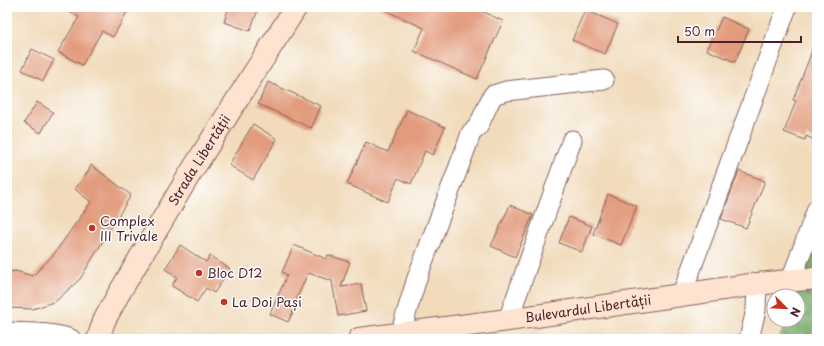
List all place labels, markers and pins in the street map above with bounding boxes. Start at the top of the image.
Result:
place label: Complex III Trivale [100,211,158,245]
marker: Complex III Trivale [87,223,97,233]
place label: Bloc D12 [207,263,262,282]
marker: Bloc D12 [194,268,204,278]
place label: La Doi Pași [232,292,302,311]
marker: La Doi Pași [219,297,229,307]

